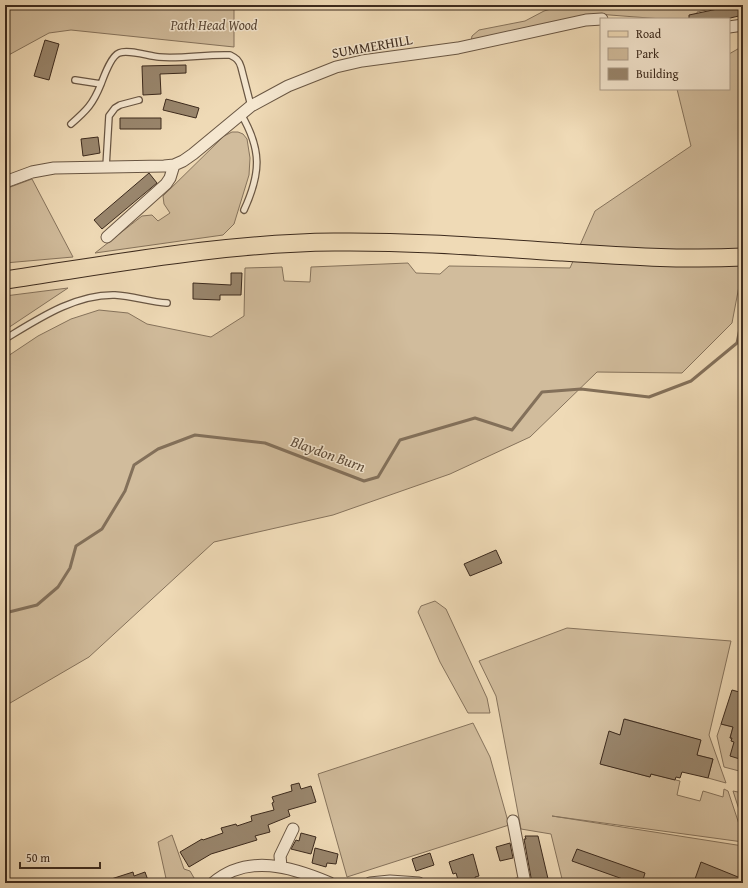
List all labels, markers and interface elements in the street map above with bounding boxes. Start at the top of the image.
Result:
park label: Path Head Wood [169,15,258,35]
legend [600,18,730,90]
text: Road [636,25,662,42]
street label: SUMMERHILL [330,29,414,63]
text: Park [636,45,660,62]
text: Building [636,65,679,82]
water label: Blaydon Burn [287,430,369,477]
scale bar [20,844,100,870]
text: 50 m [26,849,50,866]

